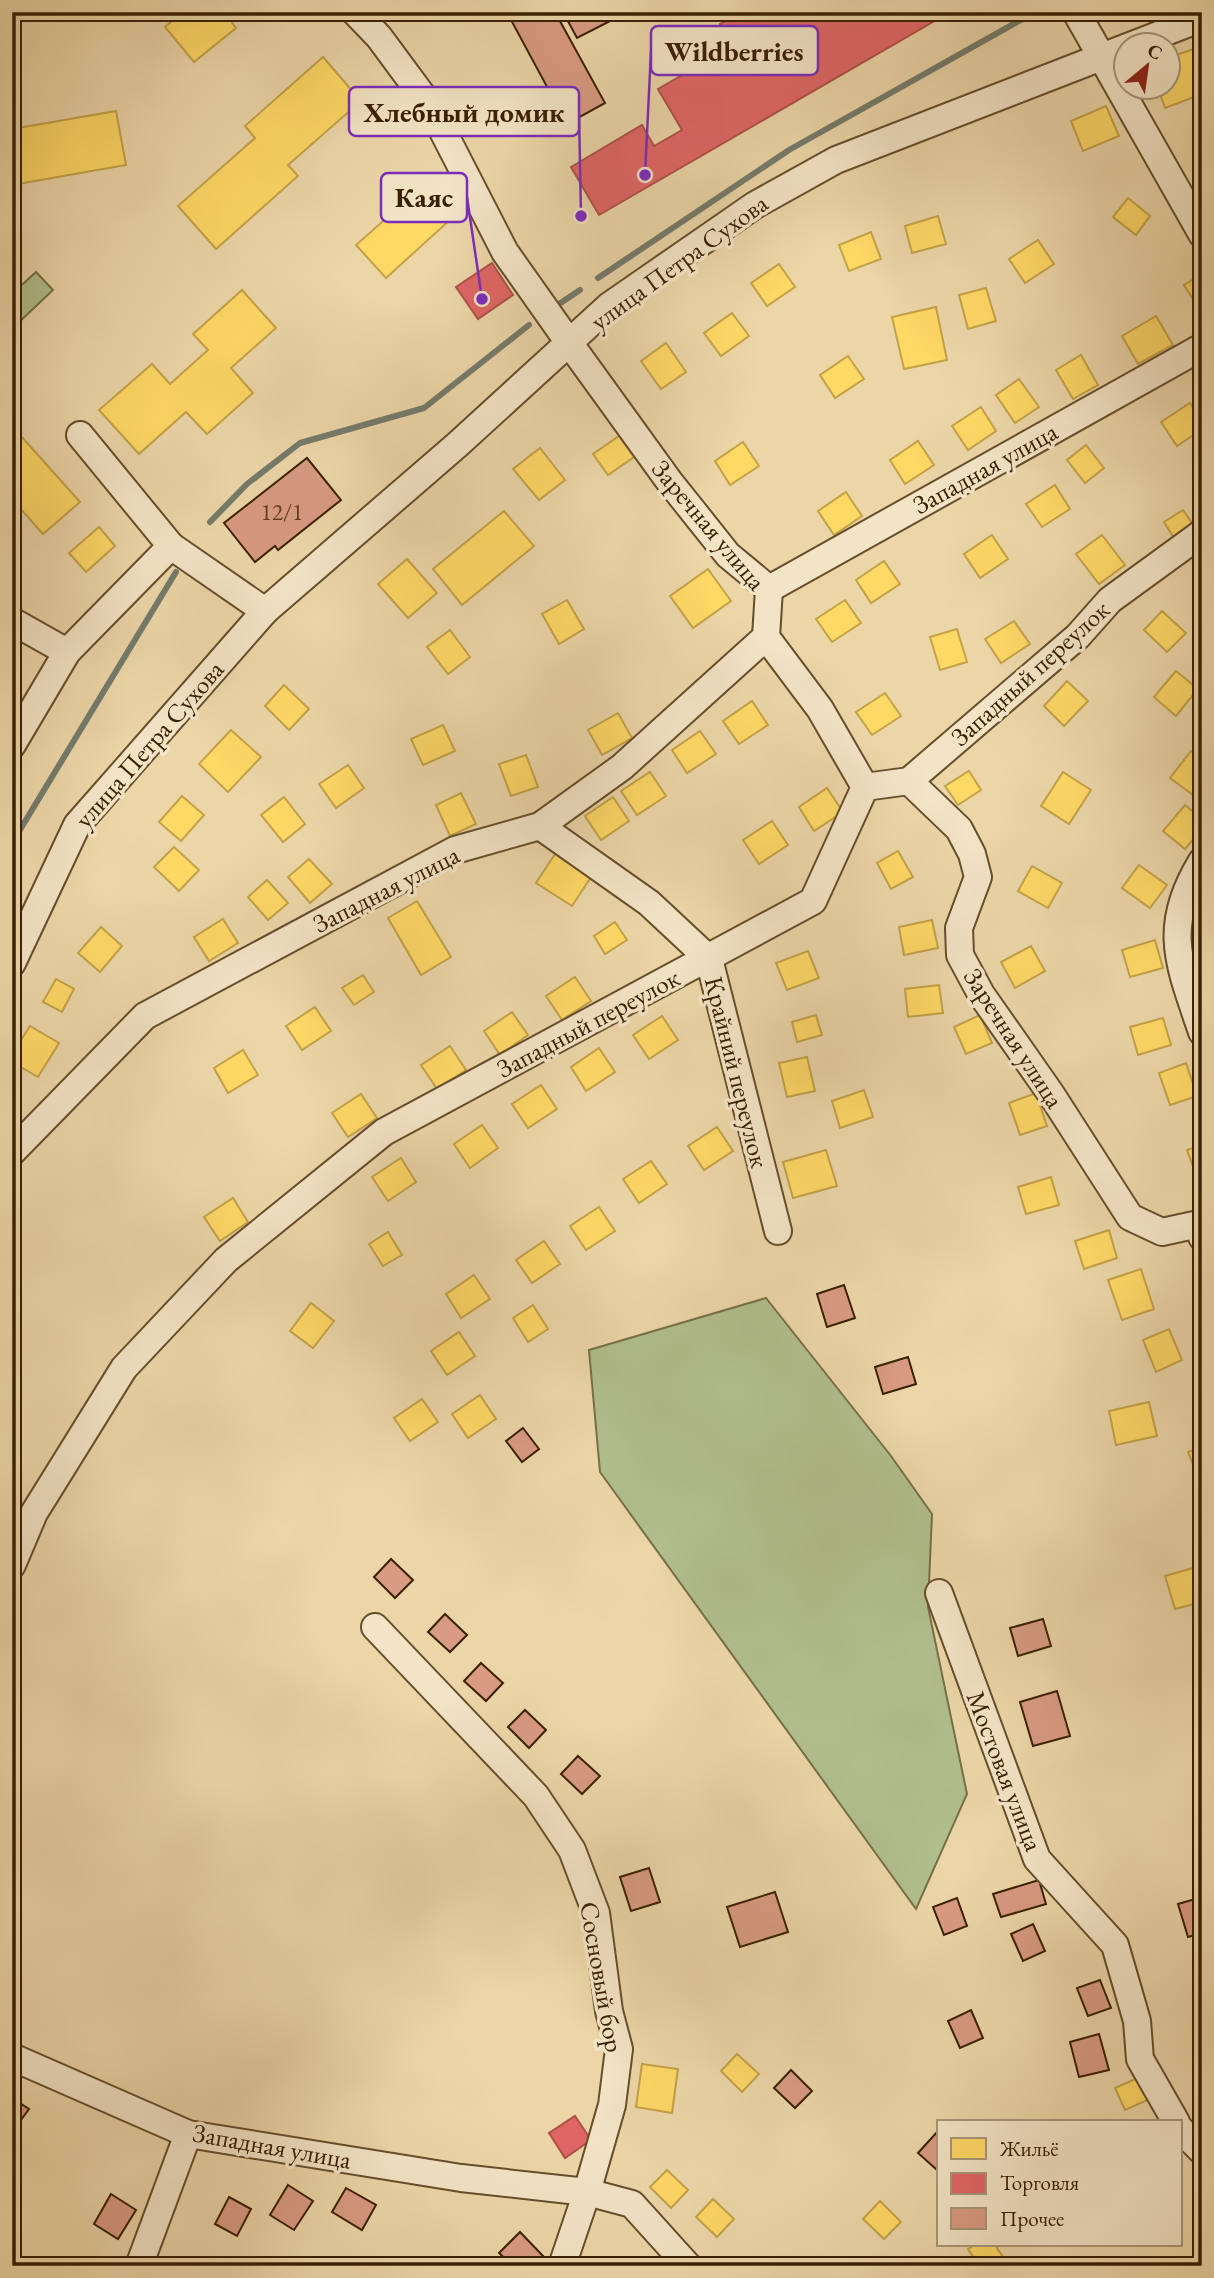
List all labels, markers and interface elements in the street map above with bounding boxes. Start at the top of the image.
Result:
callout: Wildberries [651,26,818,75]
north arrow [1112,32,1182,102]
text: Wildberries [664,33,804,69]
text: С [1143,37,1167,66]
callout: Хлебный домик [349,87,579,136]
text: Хлебный домик [362,94,565,130]
callout: Каяс [381,173,467,222]
text: Каяс [395,179,453,215]
street label: улица Петра Сухова [583,186,775,338]
street label: Западная улица [907,414,1064,522]
street label: Заречная улица [644,453,774,598]
house number: 12/1 [261,497,303,527]
street label: Западный переулок [943,592,1117,753]
street label: улица Петра Сухова [67,653,232,835]
street label: Западная улица [307,837,466,941]
street label: Западный переулок [491,960,686,1086]
street label: Заречная улица [956,961,1072,1115]
street label: Крайний переулок [697,973,777,1172]
street label: Мостовая улица [959,1686,1051,1856]
street label: Сосновый бор [572,1899,632,2055]
street label: Западная улица [190,2115,355,2177]
legend [937,2120,1182,2246]
text: Жильё [999,2135,1059,2162]
text: Торговля [1000,2169,1079,2196]
text: Прочее [1000,2205,1064,2232]

